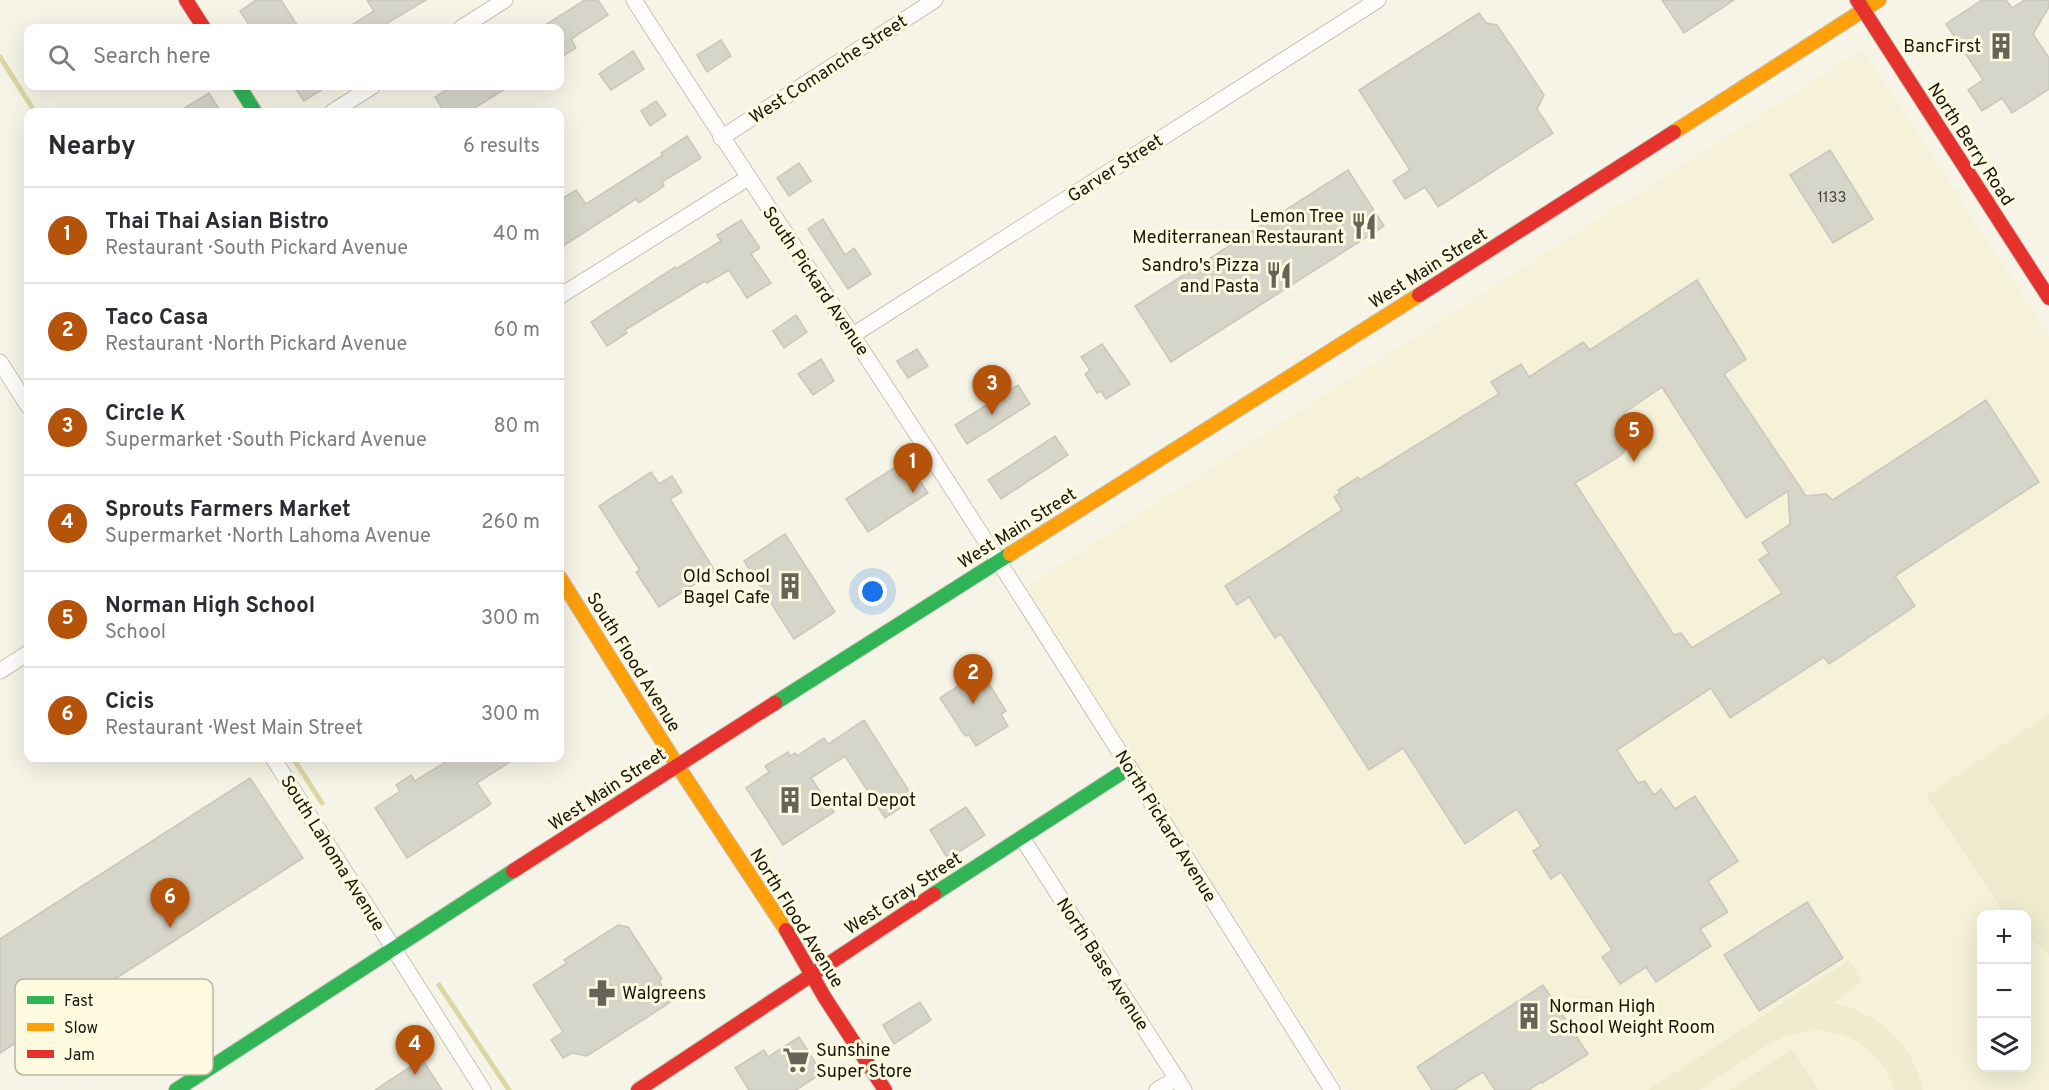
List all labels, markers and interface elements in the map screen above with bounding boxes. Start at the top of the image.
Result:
street label: West Comanche Street [746,11,912,130]
search box [24,24,564,90]
building icon: BancFirst [1986,31,2016,61]
place label: BancFirst [1903,36,1981,59]
icon: search [45,41,78,74]
text: Search here [93,44,211,71]
street label: North Berry Road [1921,79,2018,211]
street label: Garver Street [1064,130,1168,209]
text: Nearby [48,131,136,164]
text: 6 results [463,134,540,160]
house number: 1133 [1817,189,1847,208]
street label: South Pickard Avenue [756,203,873,361]
place label: Lemon Tree Mediterranean Restaurant [1132,206,1344,250]
text: Thai Thai Asian Bistro [105,209,329,236]
restaurant icon: Lemon Tree Mediterranean Restaurant [1349,211,1379,241]
text: 1 [64,222,72,248]
text: 40 m [493,222,540,248]
street label: West Main Street [1365,224,1492,315]
text: Restaurant · South Pickard Avenue [105,236,408,262]
place label: Sandro's Pizza and Pasta [1141,255,1259,299]
restaurant icon: Sandro's Pizza and Pasta [1264,260,1294,290]
text: Taco Casa [105,305,208,332]
text: 2 [61,318,74,344]
text: 60 m [494,318,540,344]
text: Restaurant · North Pickard Avenue [105,332,407,358]
pin: 3 [972,366,1012,415]
text: Circle K [105,401,186,428]
pin: 5 [1614,412,1654,462]
text: 3 [62,414,74,440]
text: 80 m [494,414,540,440]
text: Supermarket · South Pickard Avenue [105,428,427,454]
pin: 1 [894,444,932,493]
street label: West Main Street [954,484,1081,575]
text: Sprouts Farmers Market [105,497,351,524]
text: 4 [61,510,74,536]
text: 260 m [481,510,540,536]
text: Supermarket · North Lahoma Avenue [105,524,431,550]
place label: Old School Bagel Cafe [683,566,770,610]
building icon: Old School Bagel Cafe [775,571,805,601]
your location [858,577,887,606]
street label: South Flood Avenue [580,589,685,737]
text: Norman High School [105,593,315,620]
text: 5 [61,606,74,632]
text: 300 m [481,606,540,632]
text: School [105,620,166,646]
pin: 2 [954,654,992,704]
text: Cicis [105,689,154,716]
text: 6 [61,702,74,728]
text: 300 m [481,702,540,728]
text: Restaurant · West Main Street [105,716,363,742]
street label: West Main Street [545,744,671,837]
street label: North Pickard Avenue [1109,747,1221,907]
street label: South Lahoma Avenue [274,771,389,936]
building icon: Dental Depot [775,785,805,815]
place label: Dental Depot [810,790,916,813]
street label: North Flood Avenue [744,845,848,993]
street label: West Gray Street [841,848,967,941]
pin: 6 [150,878,190,928]
street label: North Base Avenue [1050,894,1153,1036]
map controls [1977,910,2031,1072]
button: + [1977,910,2031,964]
button: − [1977,964,2031,1018]
pharmacy icon: Walgreens [587,978,617,1008]
legend [15,979,213,1075]
place label: Walgreens [622,983,706,1006]
text: Fast [64,992,94,1012]
place label: Norman High School Weight Room [1549,996,1715,1040]
building icon: Norman High School Weight Room [1514,1001,1544,1031]
button: layers [1977,1018,2031,1072]
text: Slow [64,1019,98,1039]
pin: 4 [396,1026,434,1075]
place label: Sunshine Super Store [816,1040,912,1084]
supermarket icon: Sunshine Super Store [781,1045,811,1075]
text: Jam [64,1046,95,1066]

